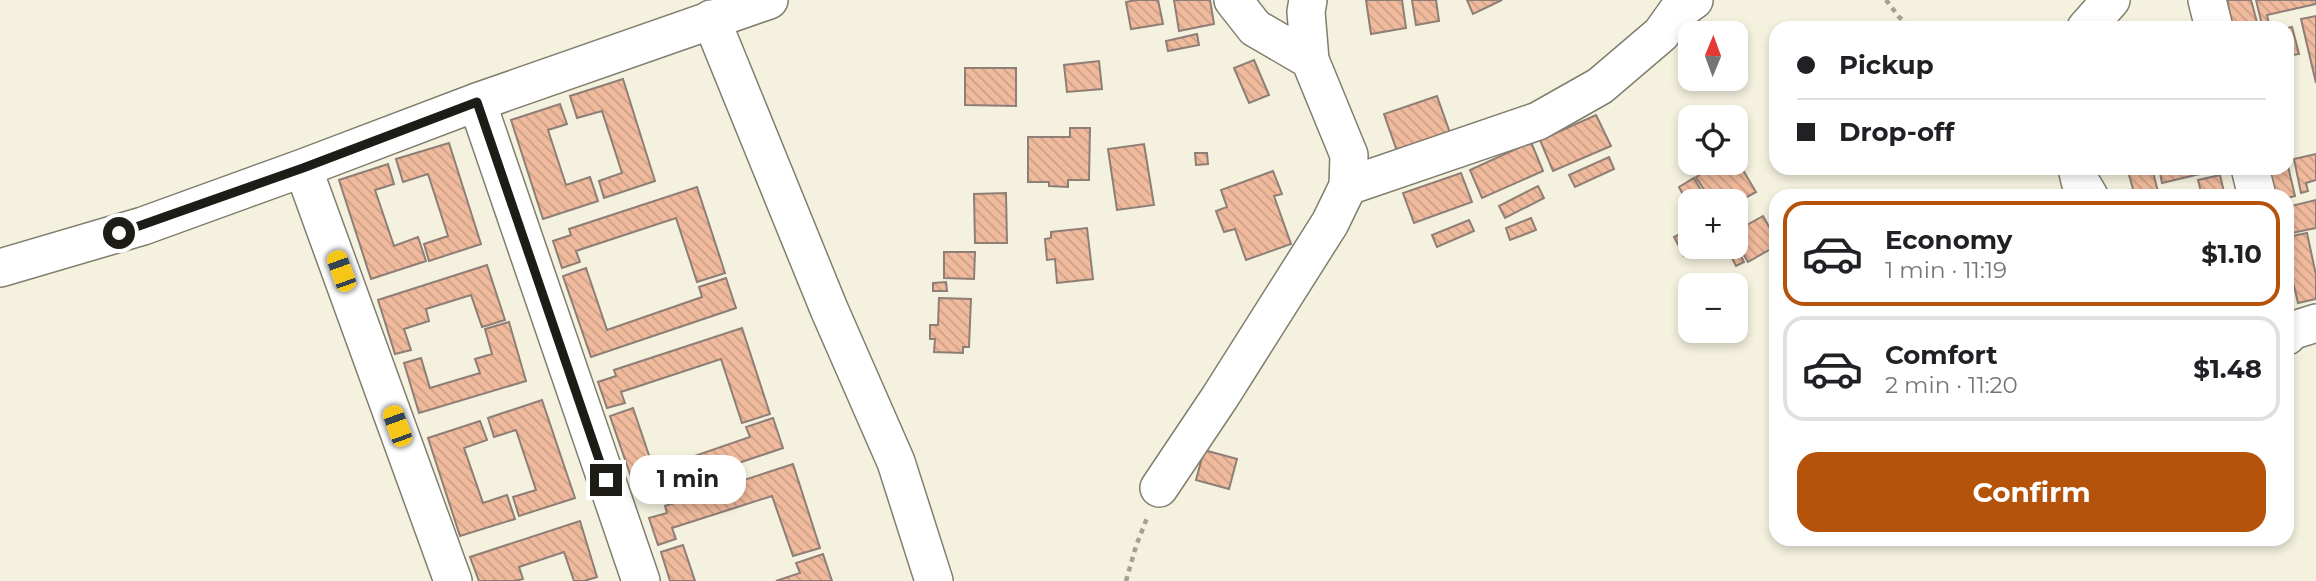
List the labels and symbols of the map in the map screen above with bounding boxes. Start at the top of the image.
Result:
north arrow [1678,21,1748,91]
route start [103,217,135,249]
car [324,248,359,294]
car [380,403,415,449]
callout: 1 min [630,456,746,504]
route end [590,464,622,496]

